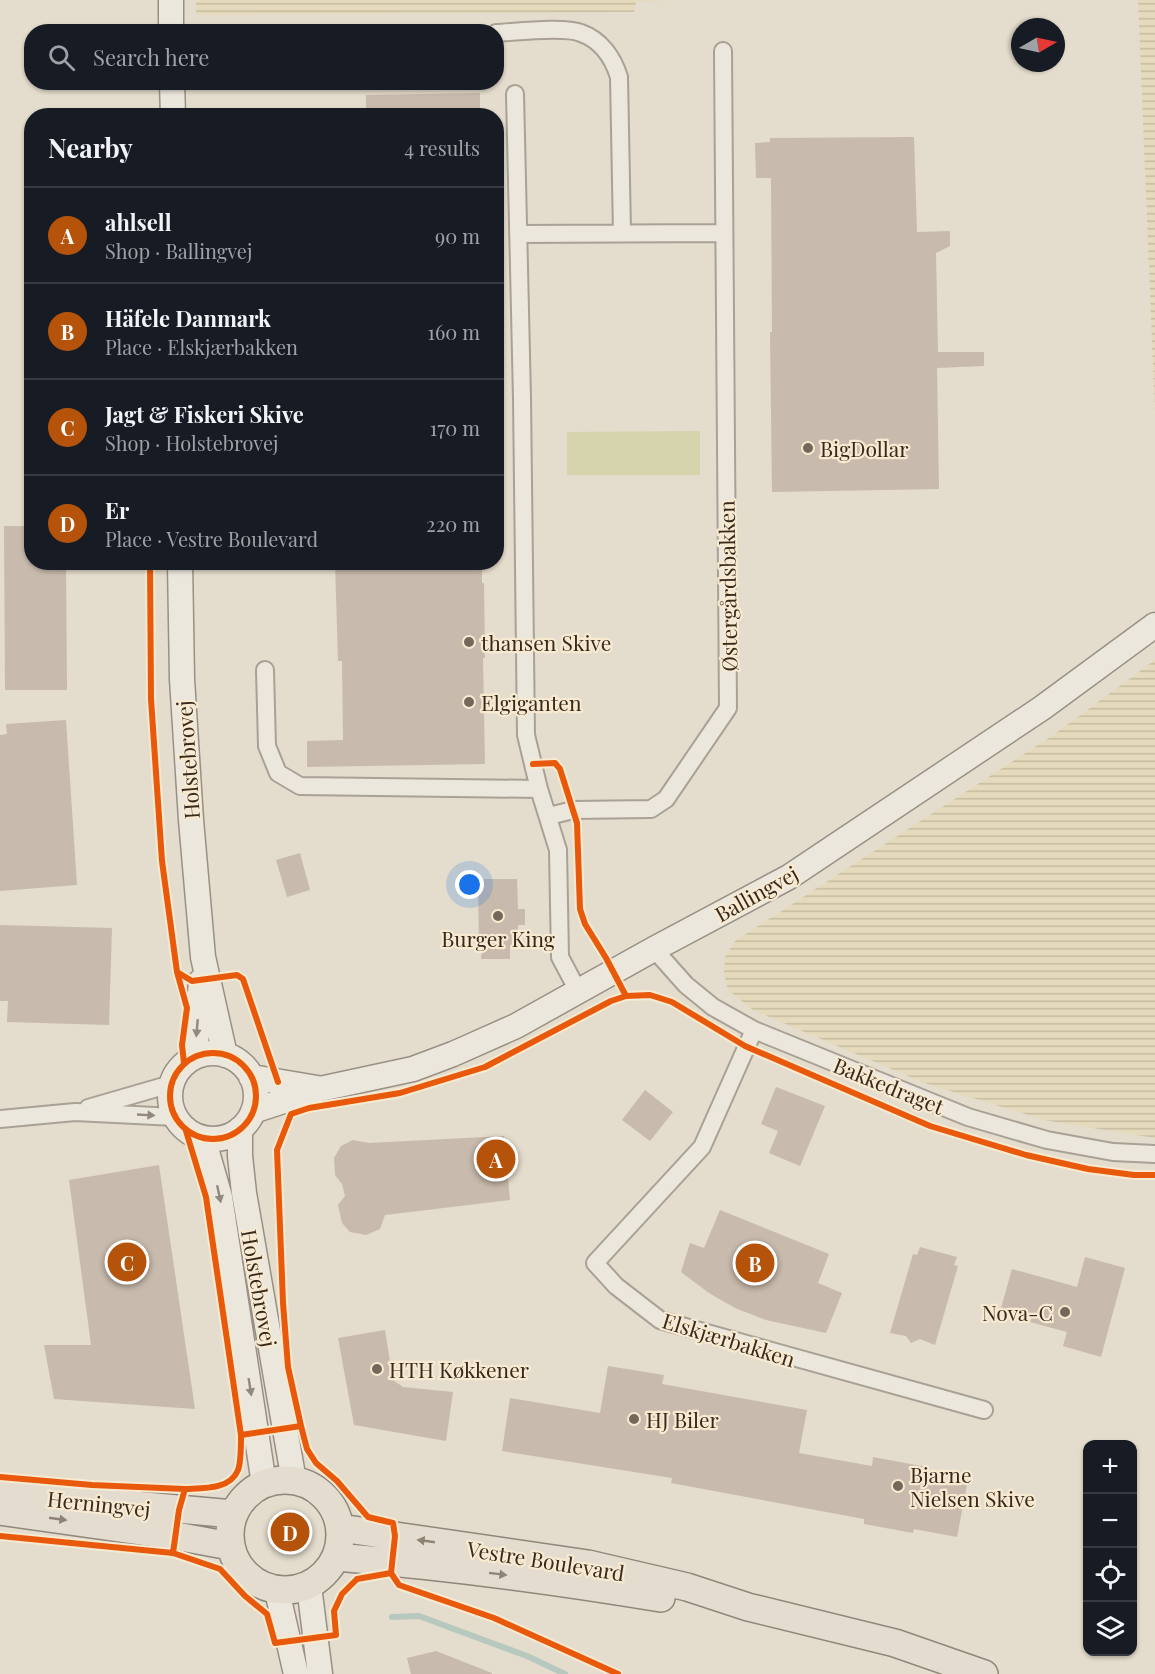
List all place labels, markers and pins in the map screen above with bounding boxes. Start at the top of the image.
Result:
place label: BigDollar [820,434,909,462]
marker: BigDollar [801,441,815,455]
place label: thansen Skive [481,628,611,656]
marker: thansen Skive [462,635,476,649]
place label: Elgiganten [481,688,582,716]
marker: Elgiganten [462,695,476,709]
marker: Burger King [491,909,505,923]
place label: Burger King [441,924,555,952]
pin: A [476,1136,516,1182]
pin: C [108,1240,146,1284]
pin: B [736,1240,774,1286]
place label: Nova-C [982,1298,1053,1326]
marker: Nova-C [1058,1305,1072,1319]
place label: HTH Køkkener [389,1355,530,1383]
marker: HTH Køkkener [370,1362,384,1376]
place label: HJ Biler [646,1405,720,1433]
marker: HJ Biler [627,1412,641,1426]
place label: Bjarne Nielsen Skive [910,1460,1035,1512]
marker: Bjarne Nielsen Skive [891,1479,905,1493]
pin: D [270,1510,310,1555]

